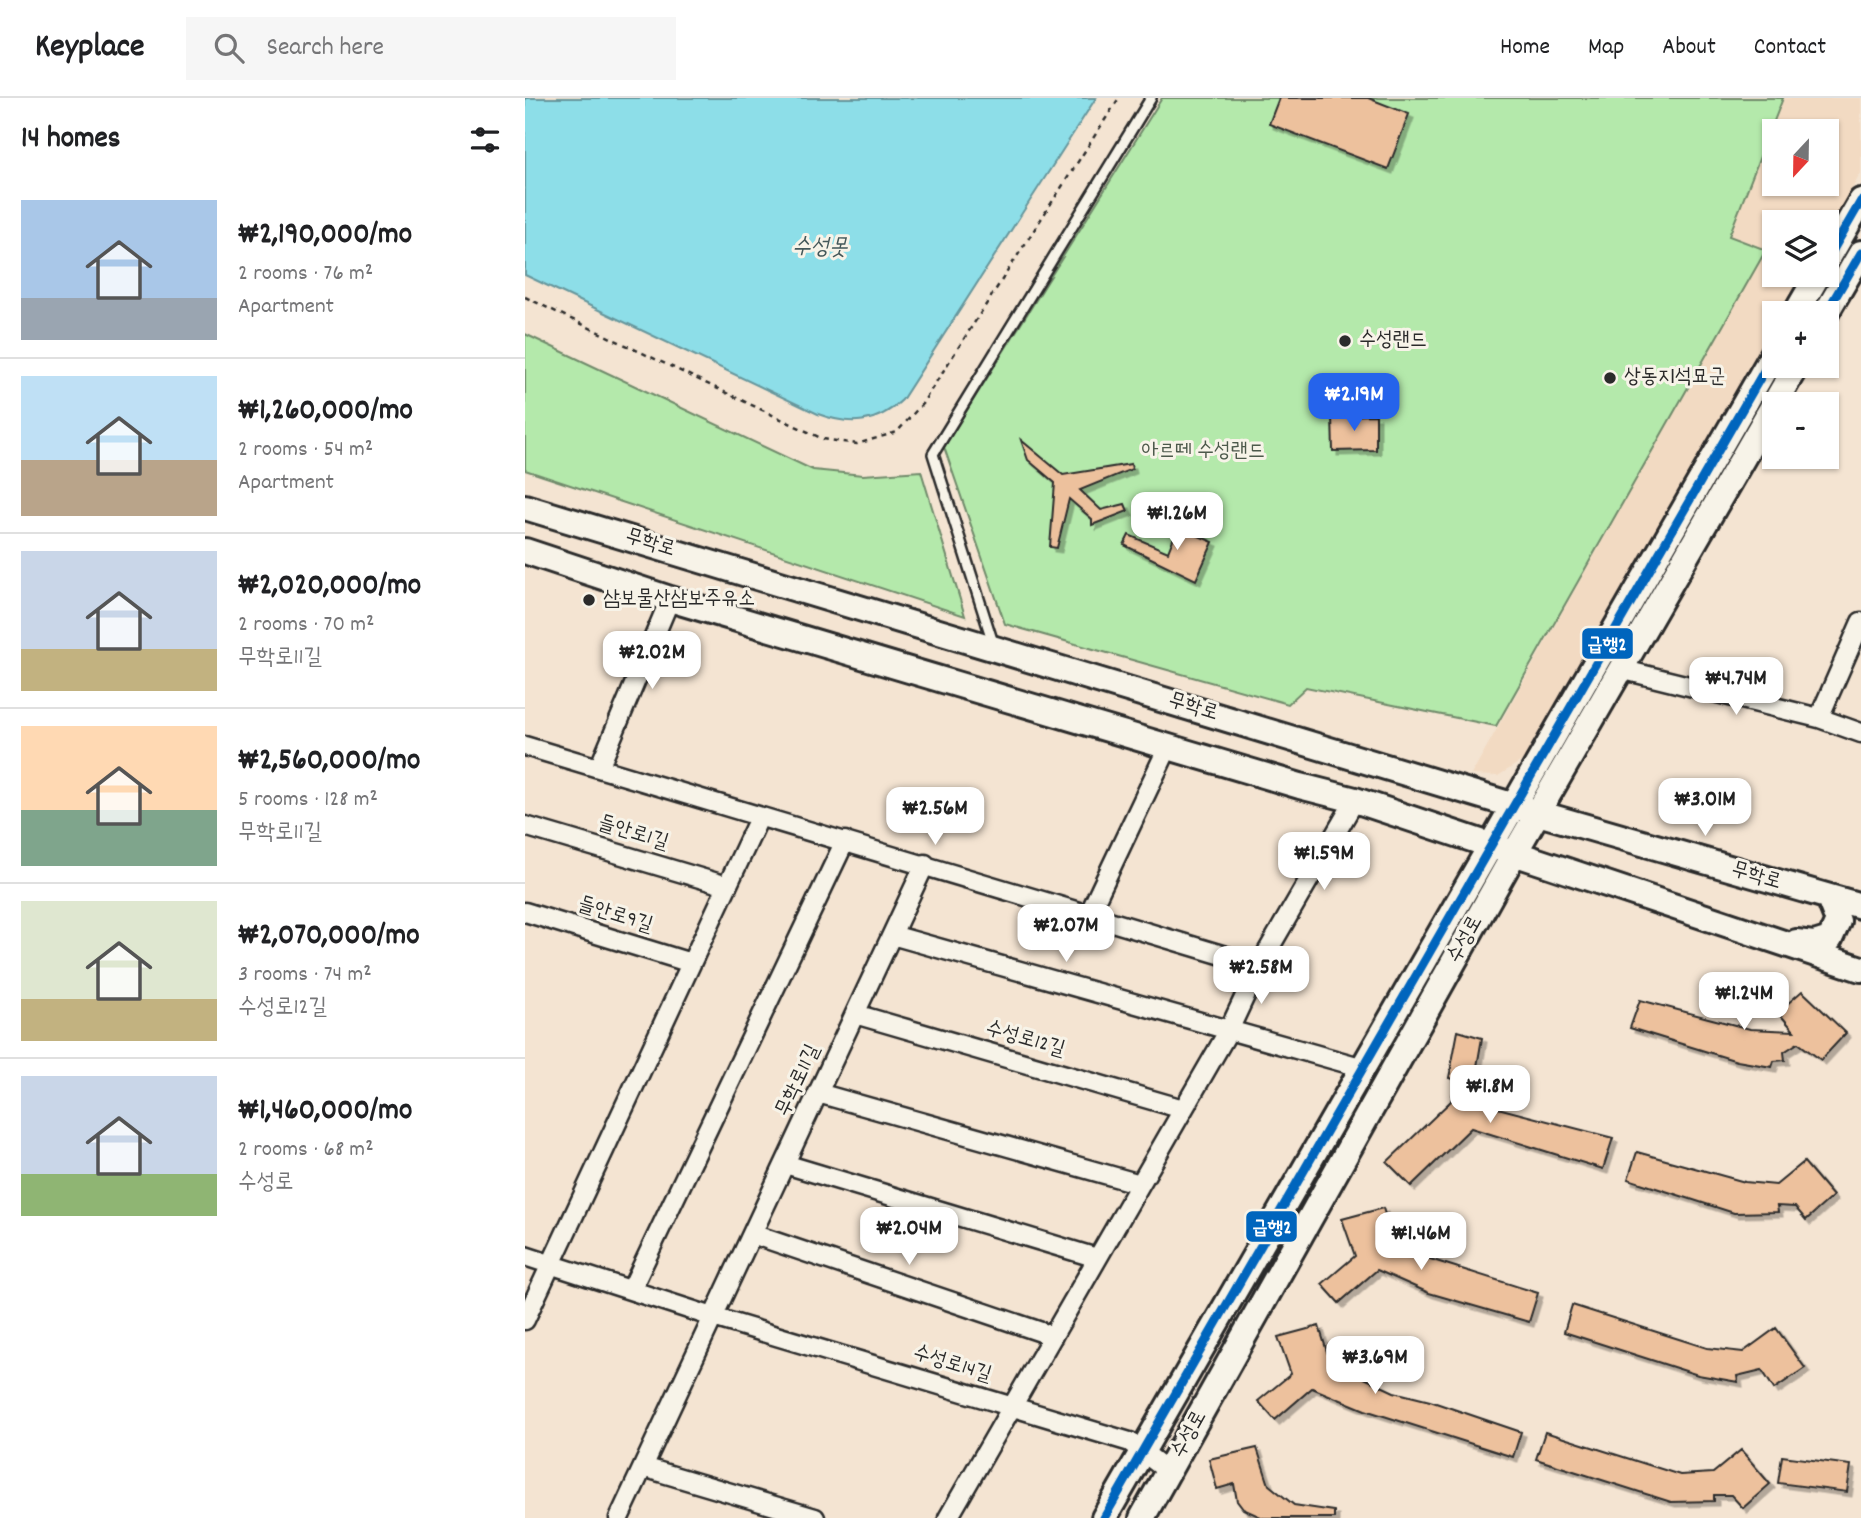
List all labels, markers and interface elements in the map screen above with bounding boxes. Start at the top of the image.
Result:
search box [186,17,676,80]
text: Keyplace [35,25,144,72]
icon: search [210,29,248,67]
text: Search here [266,30,384,67]
text: Home [1500,31,1550,65]
text: Map [1588,31,1624,65]
text: About [1662,31,1716,65]
text: Contact [1754,31,1826,65]
text: 14 homes [21,119,120,162]
north arrow [1762,119,1839,196]
map controls [1762,119,1839,469]
icon: filters [466,121,504,159]
button: layers [1762,210,1839,287]
text: ₩2,190,000/mo [238,215,412,258]
icon: home [77,228,161,312]
water label: 수성못 [792,232,848,265]
text: 2 rooms · 76 m² [238,258,373,291]
text: Apartment [238,291,334,324]
button: + [1762,301,1839,378]
place label: 수성랜드 [1359,326,1427,356]
marker: 수성랜드 [1337,333,1353,349]
place label: 상동지석묘군 [1624,363,1725,393]
marker: 상동지석묘군 [1602,370,1618,386]
pin: ₩2.19M [1297,374,1411,433]
text: ₩2.19M [1324,379,1384,412]
text: ₩1,260,000/mo [238,391,413,434]
button: − [1762,392,1839,469]
icon: home [77,404,161,488]
text: 2 rooms · 54 m² [238,434,373,467]
park label: 아르떼 수성랜드 [1141,437,1265,467]
text: Apartment [238,467,334,500]
pin: ₩1.26M [1120,492,1234,552]
text: ₩1.26M [1147,498,1207,531]
street label: 무학로 [621,522,679,566]
text: ₩2,020,000/mo [238,566,421,609]
icon: home [77,579,161,663]
place label: 삼보물산삼보주유소 [603,585,755,615]
marker: 삼보물산삼보주유소 [581,592,597,608]
text: 2 rooms · 70 m² [238,609,374,642]
line badge: 급행2 [1581,627,1634,660]
pin: ₩2.02M [595,632,709,691]
text: 급행2 [1588,633,1626,660]
text: ₩2.02M [619,637,685,670]
text: 무학로11길 [238,642,322,675]
pin: ₩4.74M [1679,658,1793,717]
text: ₩4.74M [1705,663,1767,696]
street label: 무학로 [1164,686,1222,730]
text: ₩2,560,000/mo [238,741,420,784]
icon: home [77,754,161,838]
pin: ₩3.01M [1648,778,1762,838]
text: 5 rooms · 128 m² [238,784,378,817]
text: ₩3.01M [1674,784,1736,817]
pin: ₩2.56M [878,788,992,847]
text: ₩2.56M [902,793,968,826]
street label: 들안로1길 [594,809,672,859]
text: 무학로11길 [238,817,322,850]
pin: ₩1.59M [1267,832,1381,892]
text: ₩1.59M [1294,838,1354,871]
street label: 무학로 [1727,856,1785,898]
street label: 들안로9길 [574,890,656,942]
pin: ₩2.07M [1009,904,1123,964]
text: ₩2.07M [1034,910,1099,943]
street label: 수성로 [1441,911,1491,969]
text: ₩2,070,000/mo [238,916,420,959]
icon: home [77,929,161,1013]
pin: ₩2.58M [1204,946,1318,1006]
text: ₩2.58M [1229,952,1293,985]
text: 3 rooms · 74 m² [238,959,372,992]
pin: ₩1.24M [1687,972,1801,1032]
text: ₩1.24M [1715,978,1773,1011]
text: 수성로12길 [238,992,327,1025]
street label: 수성로12길 [982,1014,1068,1066]
street label: 무학로11길 [769,1040,829,1122]
pin: ₩1.8M [1441,1066,1539,1125]
text: ₩1.8M [1466,1071,1514,1104]
text: ₩1,460,000/mo [238,1091,412,1134]
icon: home [77,1104,161,1188]
text: 2 rooms · 68 m² [238,1134,374,1167]
text: 수성로 [238,1167,294,1200]
pin: ₩2.04M [852,1208,966,1267]
line badge: 급행2 [1245,1210,1298,1243]
pin: ₩1.46M [1364,1212,1478,1272]
text: ₩2.04M [876,1213,942,1246]
text: 급행2 [1253,1216,1291,1243]
text: ₩1.46M [1391,1218,1451,1251]
pin: ₩3.69M [1318,1336,1432,1396]
street label: 수성로14길 [909,1339,995,1391]
text: ₩3.69M [1342,1342,1408,1375]
street label: 수성로 [1165,1406,1215,1464]

